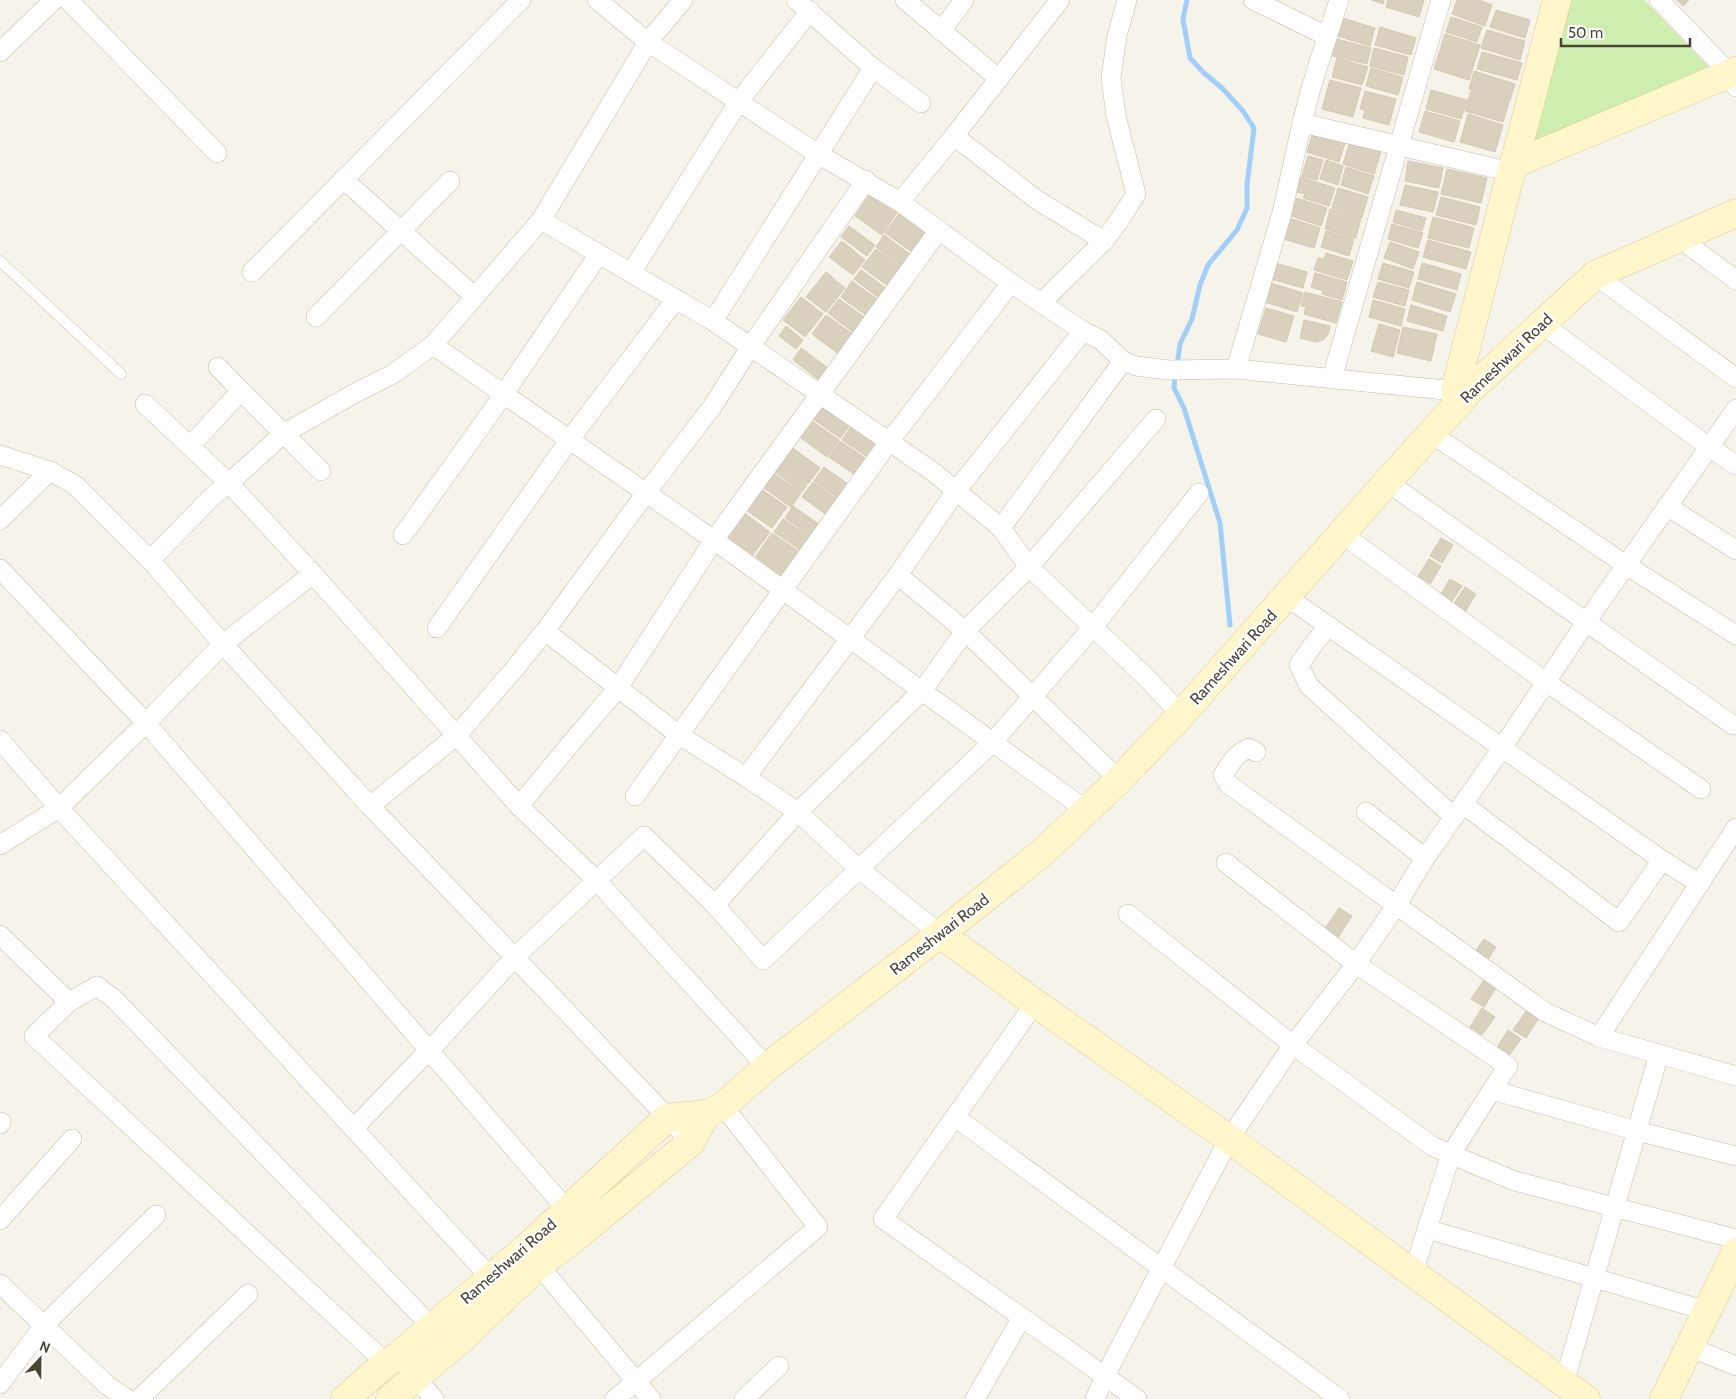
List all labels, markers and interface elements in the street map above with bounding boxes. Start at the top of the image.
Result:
scale bar [1561,15,1690,47]
text: 50 m [1568,24,1603,42]
street label: Rameshwari Road [1456,310,1556,407]
street label: Rameshwari Road [1186,606,1281,709]
street label: Rameshwari Road [886,890,993,979]
street label: Rameshwari Road [457,1215,560,1308]
north arrow [15,1334,65,1384]
text: N [37,1337,53,1357]

